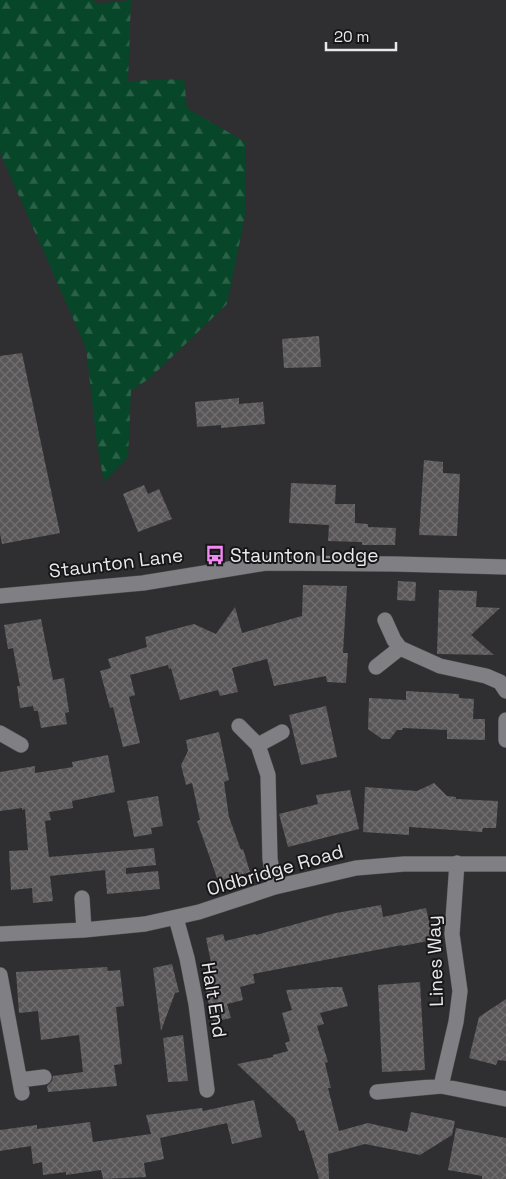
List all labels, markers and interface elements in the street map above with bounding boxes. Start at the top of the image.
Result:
scale bar [326,20,396,52]
text: 20 m [334,27,369,46]
street label: Staunton Lane [48,542,184,584]
place label: Staunton Lodge [230,543,378,568]
bus stop icon: Staunton Lodge [204,544,226,566]
street label: Oldbridge Road [204,839,346,901]
street label: Lines Way [421,915,449,1007]
street label: Halt End [196,960,232,1040]

